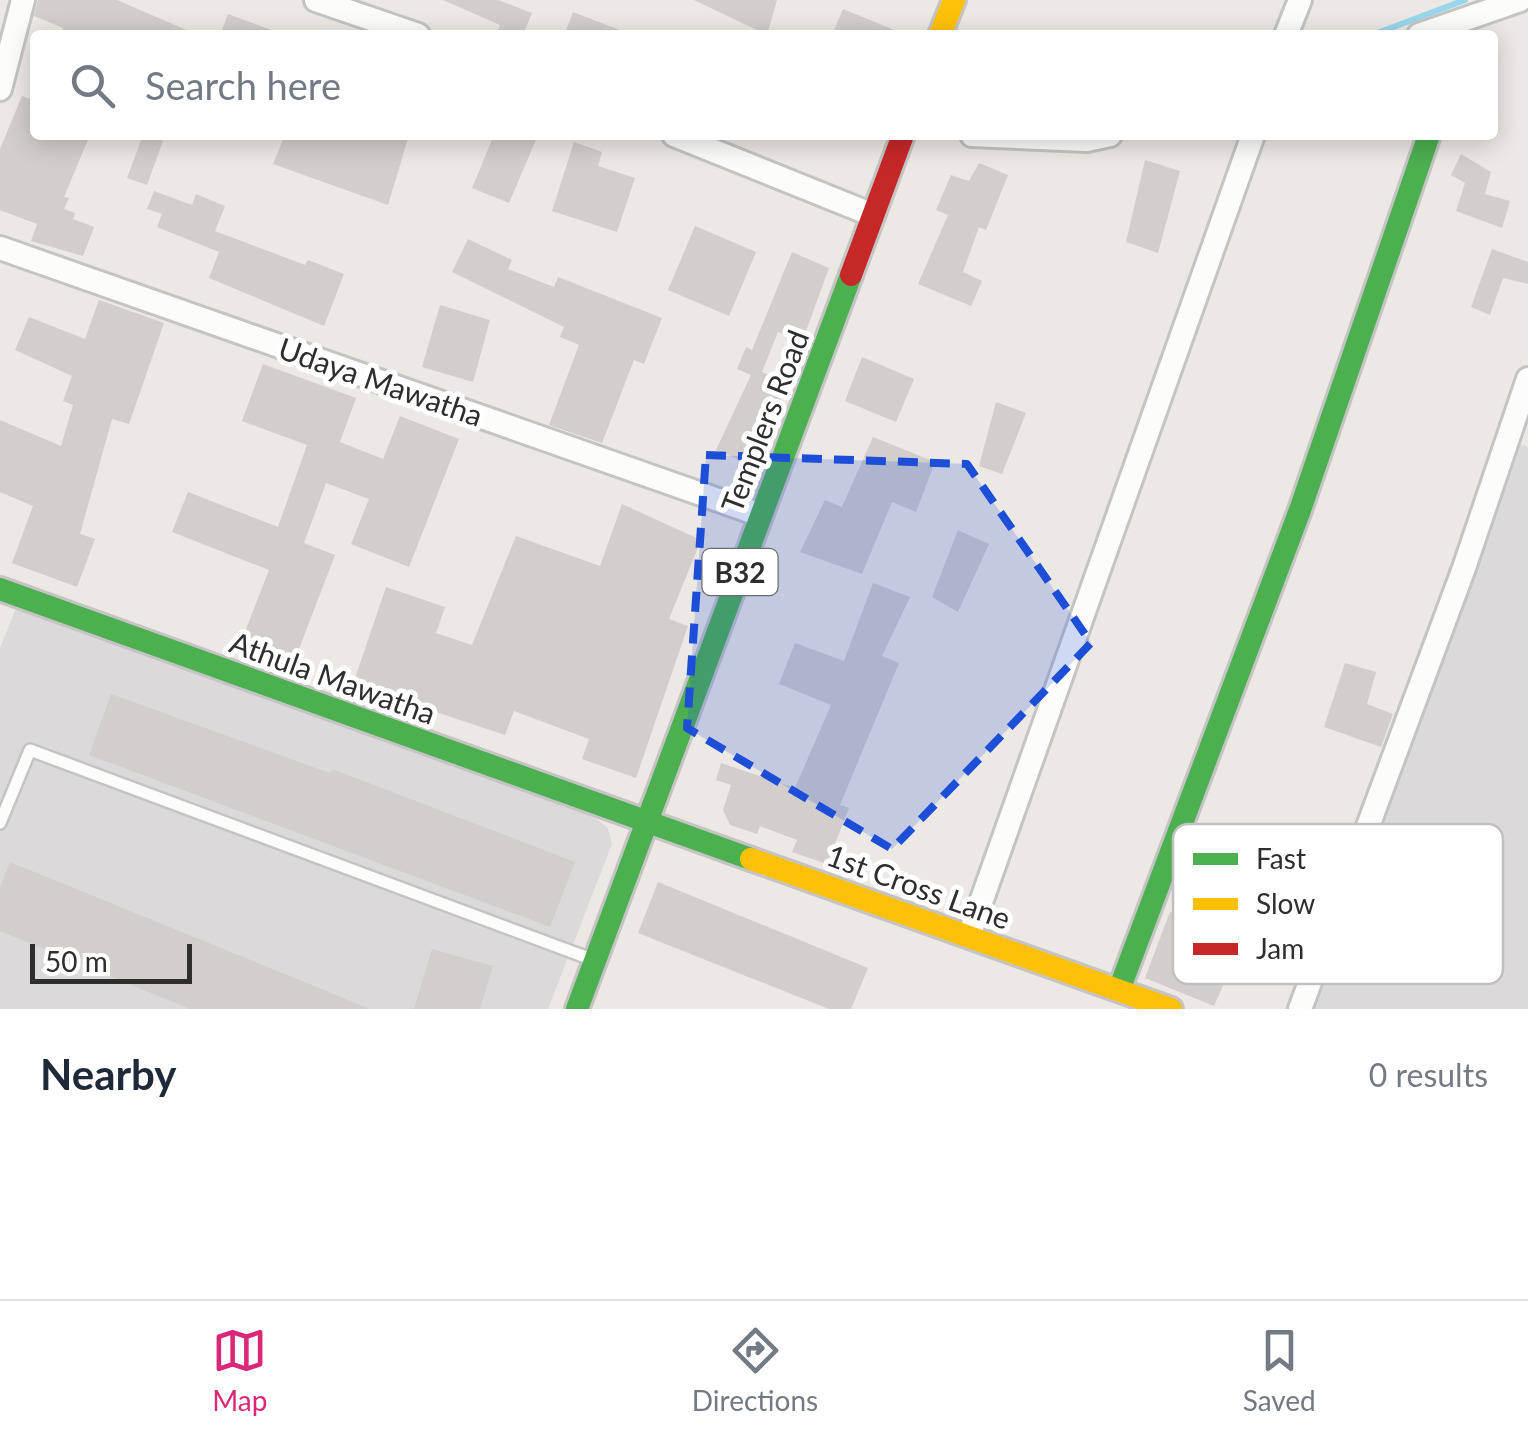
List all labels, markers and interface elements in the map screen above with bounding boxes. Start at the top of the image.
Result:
search box [30,30,1498,140]
icon: search [65,58,120,113]
text: Search here [145,62,341,108]
street label: Templers Road [713,325,815,517]
street label: Udaya Mawatha [274,329,488,433]
road number: B32 [702,549,778,595]
street label: Athula Mawatha [225,623,441,731]
legend [1173,824,1503,984]
street label: 1st Cross Lane [822,836,1016,936]
text: Fast [1256,841,1306,875]
text: Slow [1256,886,1315,920]
text: Jam [1256,931,1304,965]
scale bar [30,939,192,984]
text: 50 m [45,944,108,978]
text: Nearby [40,1049,177,1099]
text: 0 results [1369,1055,1488,1094]
tab: Map [212,1323,267,1417]
tab: Directions [692,1323,818,1417]
tab: Saved [1243,1323,1316,1417]

